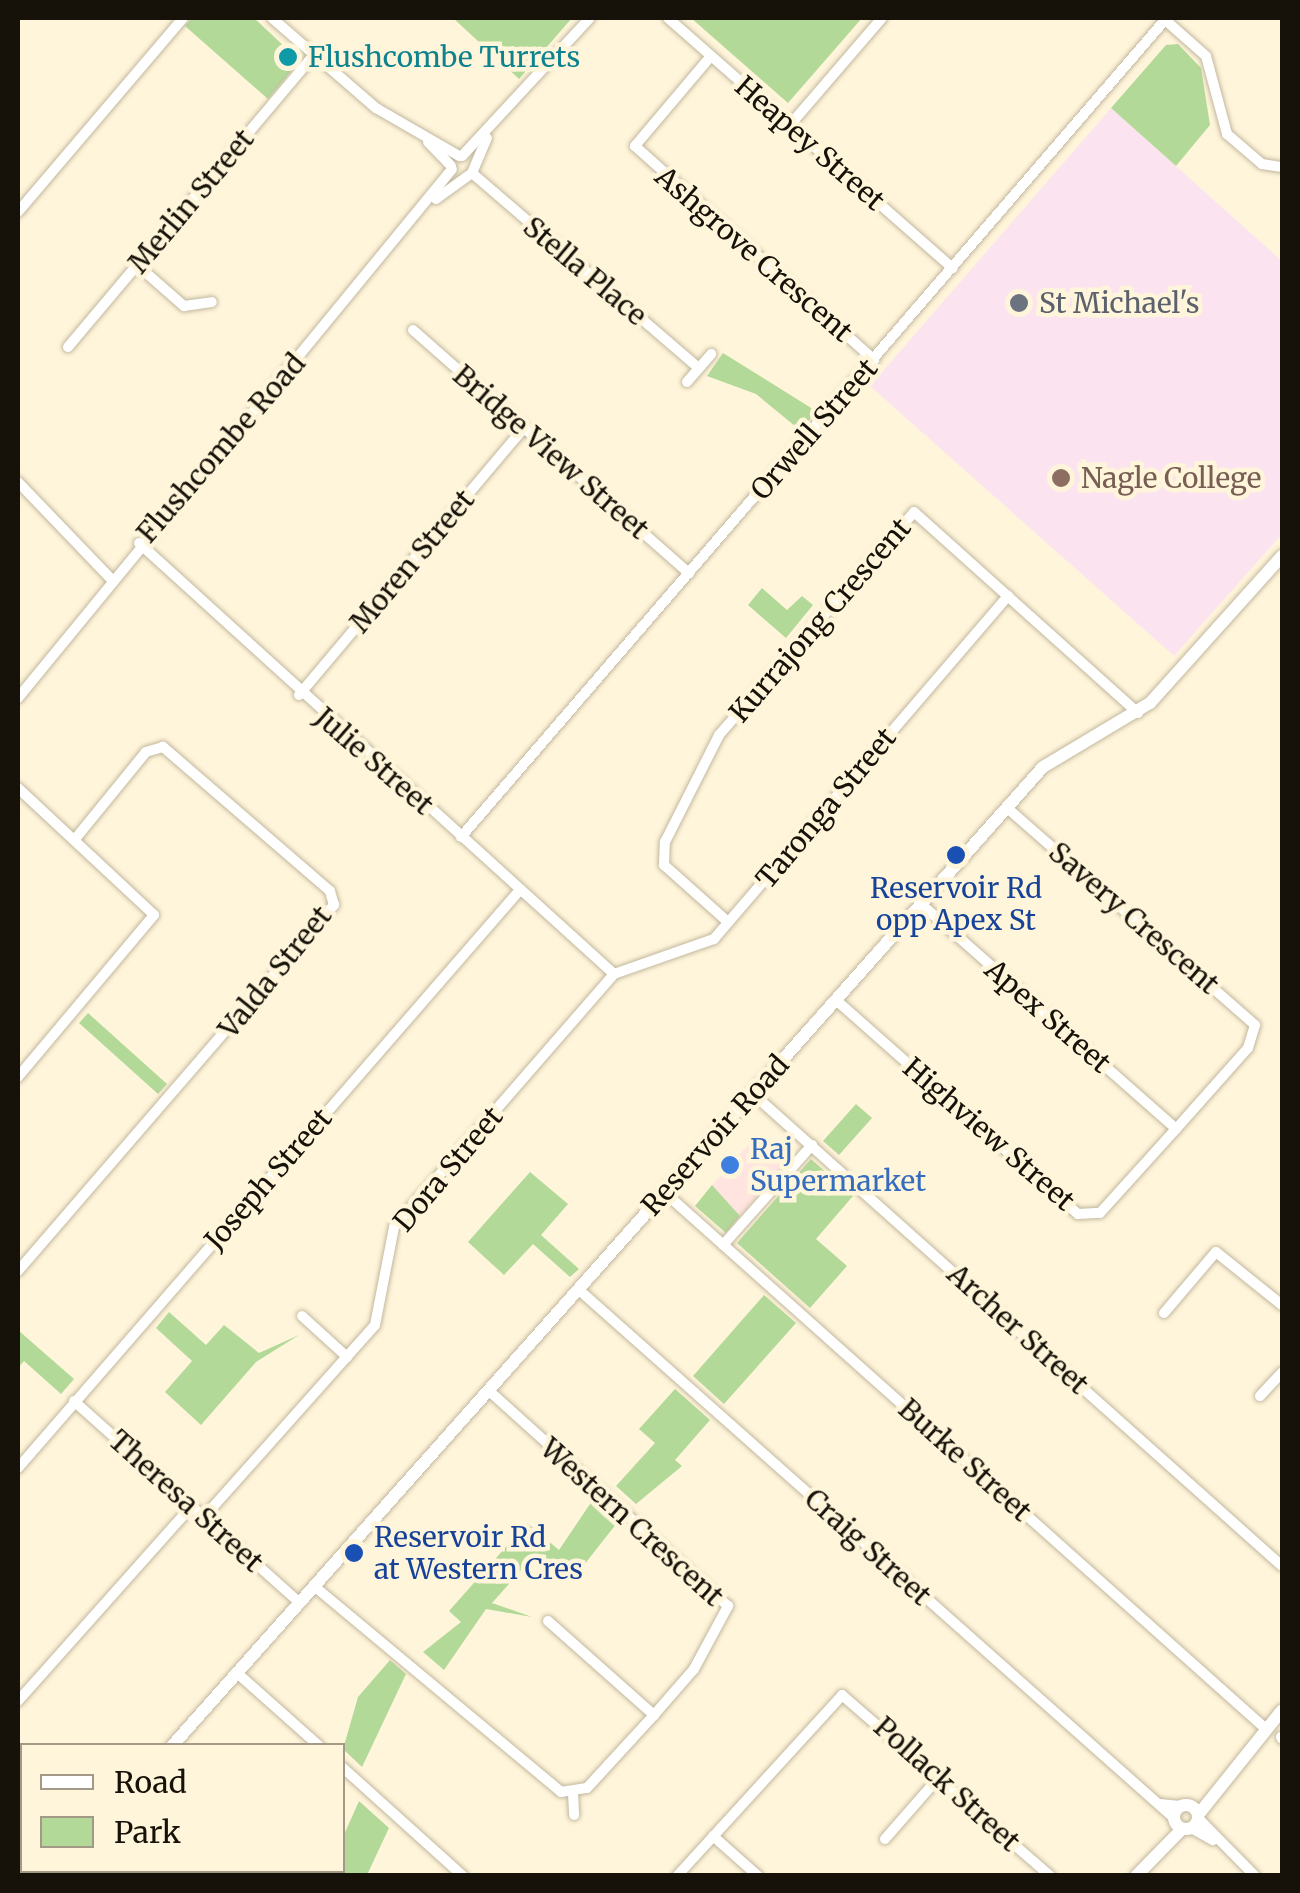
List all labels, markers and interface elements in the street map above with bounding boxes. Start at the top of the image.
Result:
place label: Flushcombe Turrets [308,40,580,74]
marker: Flushcombe Turrets [277,46,299,68]
street label: Heapey Street [728,69,892,217]
street label: Merlin Street [121,122,261,280]
street label: Ashgrove Crescent [649,159,859,349]
street label: Stella Place [517,210,653,332]
place label: St Michael's [1039,286,1200,320]
marker: St Michael's [1008,292,1030,314]
street label: Flushcombe Road [130,347,312,549]
street label: Orwell Street [744,352,884,506]
street label: Bridge View Street [446,358,656,546]
place label: Nagle College [1081,461,1261,495]
marker: Nagle College [1050,467,1072,489]
street label: Moren Street [343,483,481,639]
street label: Kurrajong Crescent [722,511,918,729]
street label: Julie Street [308,700,440,822]
street label: Taronga Street [749,721,903,895]
street label: Savery Crescent [1042,835,1226,1001]
marker: Reservoir Rd opp Apex St [945,844,967,866]
place label: Reservoir Rd opp Apex St [870,871,1042,937]
street label: Valda Street [212,899,338,1045]
street label: Apex Street [978,952,1118,1080]
street label: Reservoir Road [634,1048,796,1222]
street label: Highview Street [897,1051,1081,1217]
street label: Dora Street [386,1100,510,1238]
street label: Joseph Street [197,1101,339,1257]
place label: Raj Supermarket [750,1132,926,1198]
marker: Raj Supermarket [719,1154,741,1176]
street label: Archer Street [941,1257,1095,1401]
street label: Burke Street [892,1392,1038,1528]
street label: Theresa Street [102,1423,270,1579]
street label: Western Crescent [534,1431,730,1613]
street label: Craig Street [798,1482,938,1612]
place label: Reservoir Rd at Western Cres [374,1520,583,1586]
marker: Reservoir Rd at Western Cres [343,1542,365,1564]
street label: Pollack Street [867,1710,1027,1858]
legend [20,1743,345,1873]
text: Road [114,1763,187,1801]
text: Park [114,1813,181,1851]

